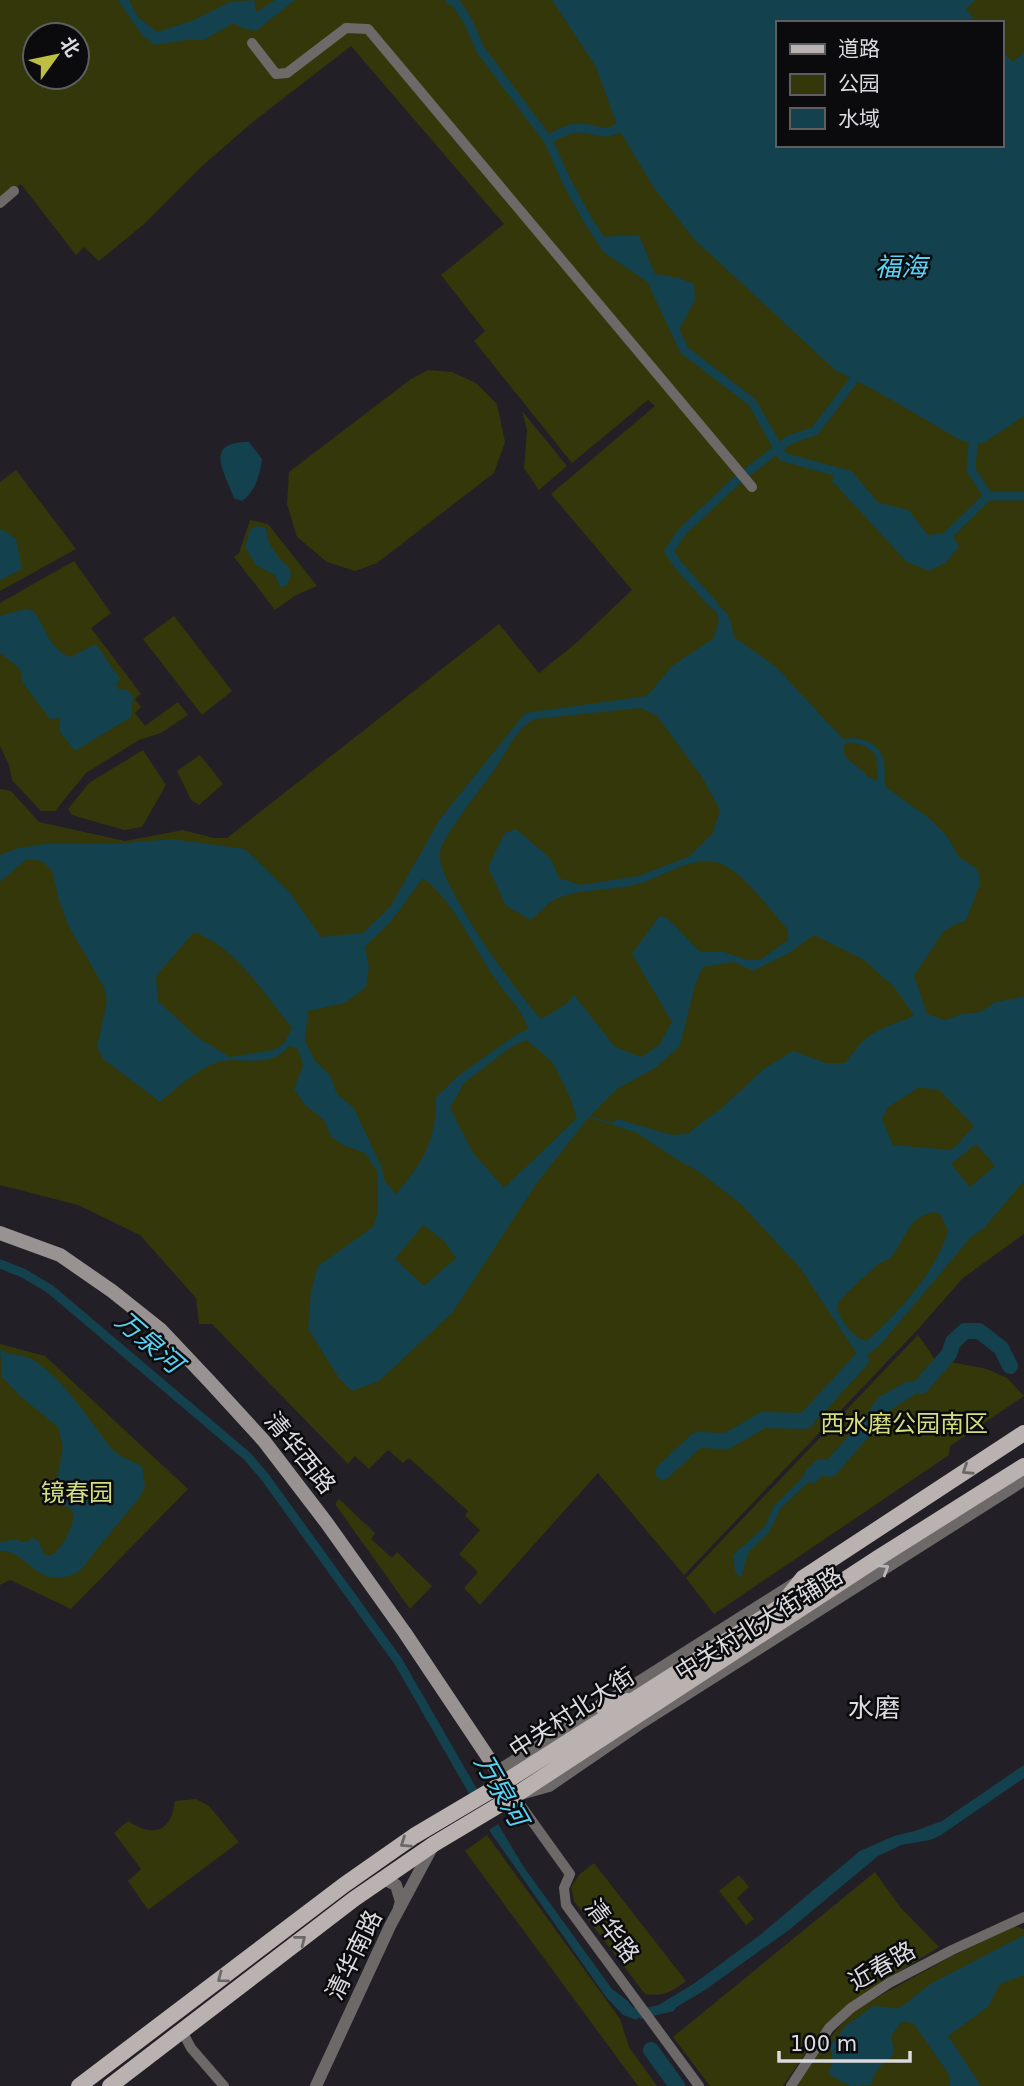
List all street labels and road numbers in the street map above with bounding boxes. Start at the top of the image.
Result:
street label: 清华西路 [259,1407,341,1499]
street label: 中关村北大街辅路 [670,1561,848,1687]
street label: 中关村北大街 [504,1662,640,1764]
street label: 清华路 [579,1894,645,1968]
street label: 清华南路 [320,1906,388,2004]
street label: 近春路 [844,1936,920,1996]

